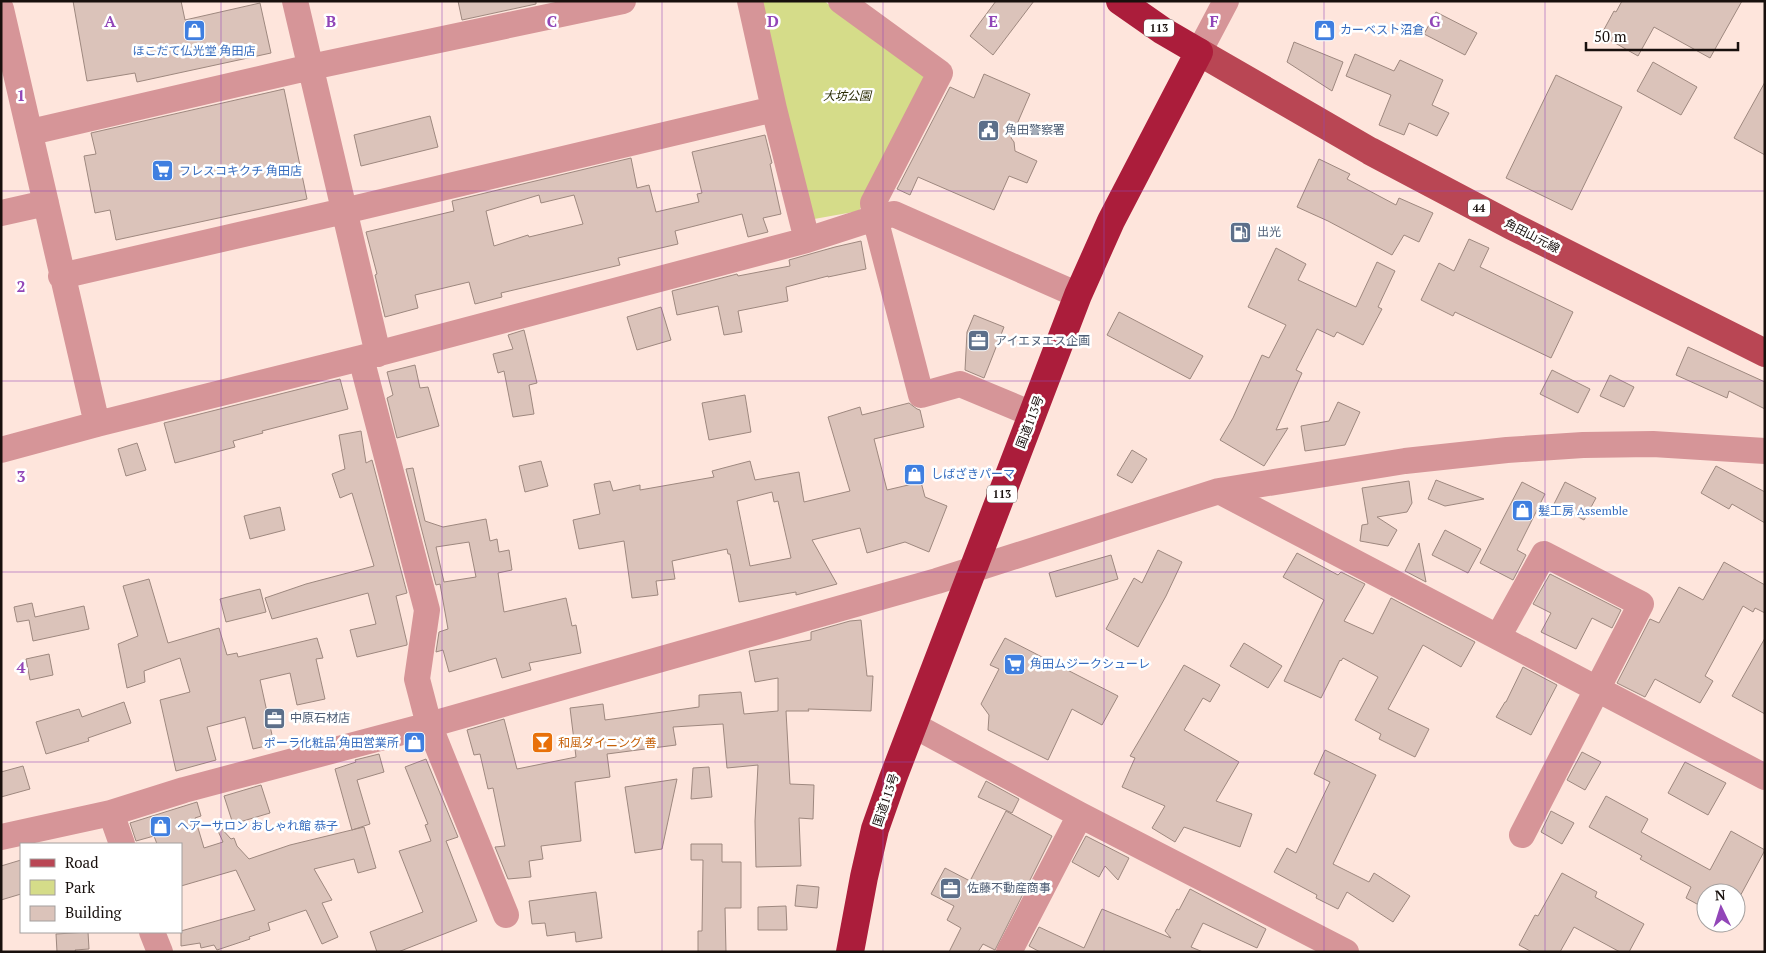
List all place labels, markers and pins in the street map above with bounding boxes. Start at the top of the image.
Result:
shop icon: ほこだて仏光堂 角田店 [182,18,206,42]
shop icon: カーベスト沼倉 [1312,18,1336,42]
place label: カーベスト沼倉 [1340,22,1424,37]
place label: ほこだて仏光堂 角田店 [133,43,255,58]
public building icon: 角田警察署 [977,118,1001,142]
place label: 角田警察署 [1005,122,1065,137]
supermarket icon: フレスコキクチ 角田店 [151,159,175,183]
place label: フレスコキクチ 角田店 [179,163,302,178]
fuel station icon: 出光 [1229,220,1253,244]
place label: 出光 [1257,224,1281,239]
office icon: アイエヌエス企画 [967,329,991,353]
place label: アイエヌエス企画 [995,333,1090,348]
shop icon: しばざきパーマ [903,462,927,486]
place label: しばざきパーマ [931,466,1015,481]
shop icon: 髪工房 Assemble [1510,499,1534,523]
place label: 髪工房 Assemble [1538,503,1628,518]
supermarket icon: 角田ムジークシューレ [1002,652,1026,676]
place label: 角田ムジークシューレ [1030,656,1150,671]
office icon: 中原石材店 [262,706,286,730]
place label: 中原石材店 [290,710,350,725]
shop icon: ポーラ化粧品 角田営業所 [403,731,427,755]
bar icon: 和風ダイニング 善 [530,731,554,755]
place label: ポーラ化粧品 角田営業所 [264,735,399,750]
place label: 和風ダイニング 善 [558,735,657,750]
shop icon: ヘアーサロン おしゃれ館 恭子 [149,814,173,838]
place label: ヘアーサロン おしゃれ館 恭子 [177,818,338,833]
office icon: 佐藤不動産商事 [939,876,963,900]
place label: 佐藤不動産商事 [967,880,1051,895]

